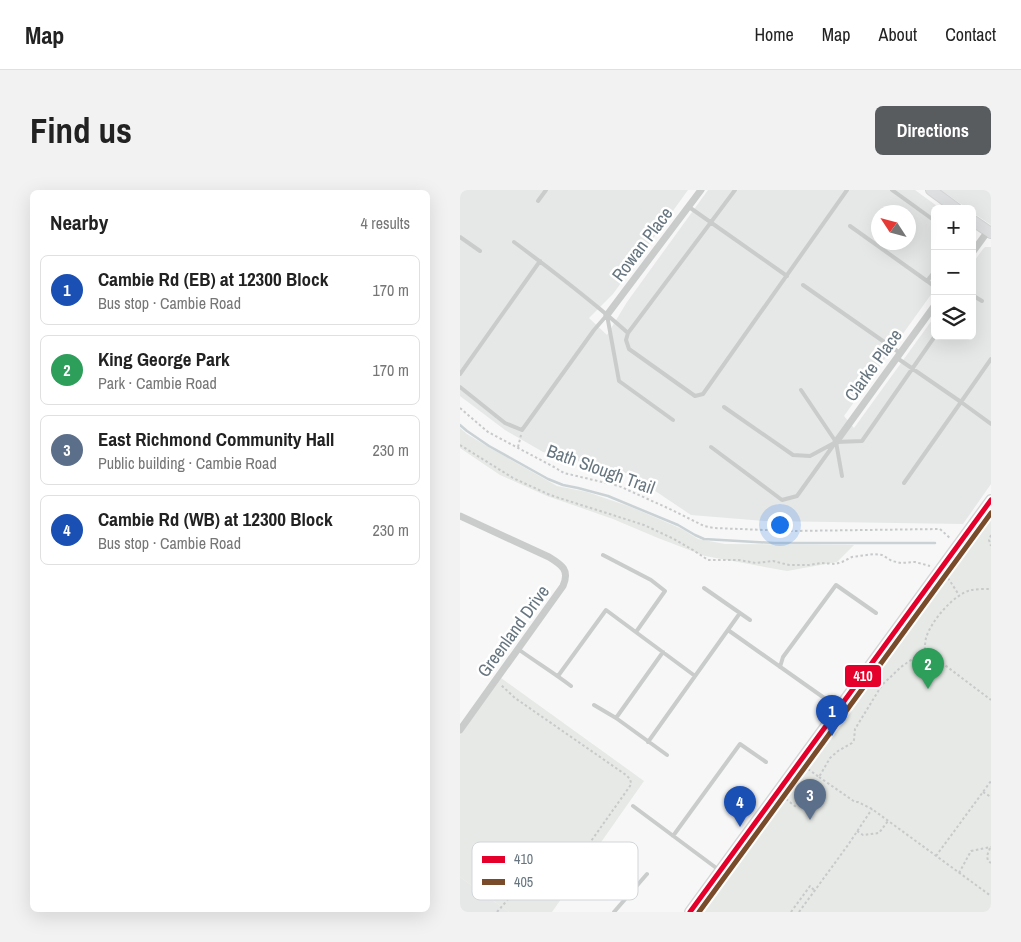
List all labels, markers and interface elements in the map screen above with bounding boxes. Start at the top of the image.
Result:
text: Map [25,19,64,51]
text: Home [754,22,794,47]
text: Map [822,22,851,47]
text: About [879,22,917,47]
text: Contact [945,22,996,47]
button: Directions [875,106,991,155]
text: Find us [30,107,132,154]
street label: Rowan Place [606,202,678,286]
north arrow [871,205,916,250]
map controls [931,205,976,340]
button: + [931,205,976,250]
text: Nearby [50,208,108,237]
text: 4 results [360,212,410,234]
button: − [931,250,976,295]
text: Cambie Rd (EB) at 12300 Block [98,266,328,292]
text: 1 [63,279,71,301]
text: 170 m [373,279,409,301]
text: Bus stop · Cambie Road [98,292,241,314]
button: layers [931,295,976,340]
street label: Clarke Place [838,324,908,406]
text: King George Park [98,346,230,372]
text: 2 [63,359,71,381]
text: 170 m [373,359,409,381]
text: Park · Cambie Road [98,372,217,394]
text: East Richmond Community Hall [98,426,334,452]
street label: Bath Slough Trail [544,438,658,500]
text: 3 [63,439,71,461]
text: 230 m [373,439,409,461]
text: Public building · Cambie Road [98,452,277,474]
text: Cambie Rd (WB) at 12300 Block [98,506,333,532]
your location [767,512,793,538]
text: 4 [63,519,71,541]
text: 230 m [373,519,409,541]
text: Bus stop · Cambie Road [98,532,241,554]
street label: Greenland Drive [471,580,555,682]
pin: 2 [912,648,944,689]
line badge: 410 [844,664,882,688]
text: 410 [853,667,873,685]
pin: 1 [816,695,848,736]
pin: 3 [794,779,826,820]
pin: 4 [724,786,756,827]
legend [472,842,638,900]
text: 410 [514,850,533,868]
text: 405 [514,873,533,891]

